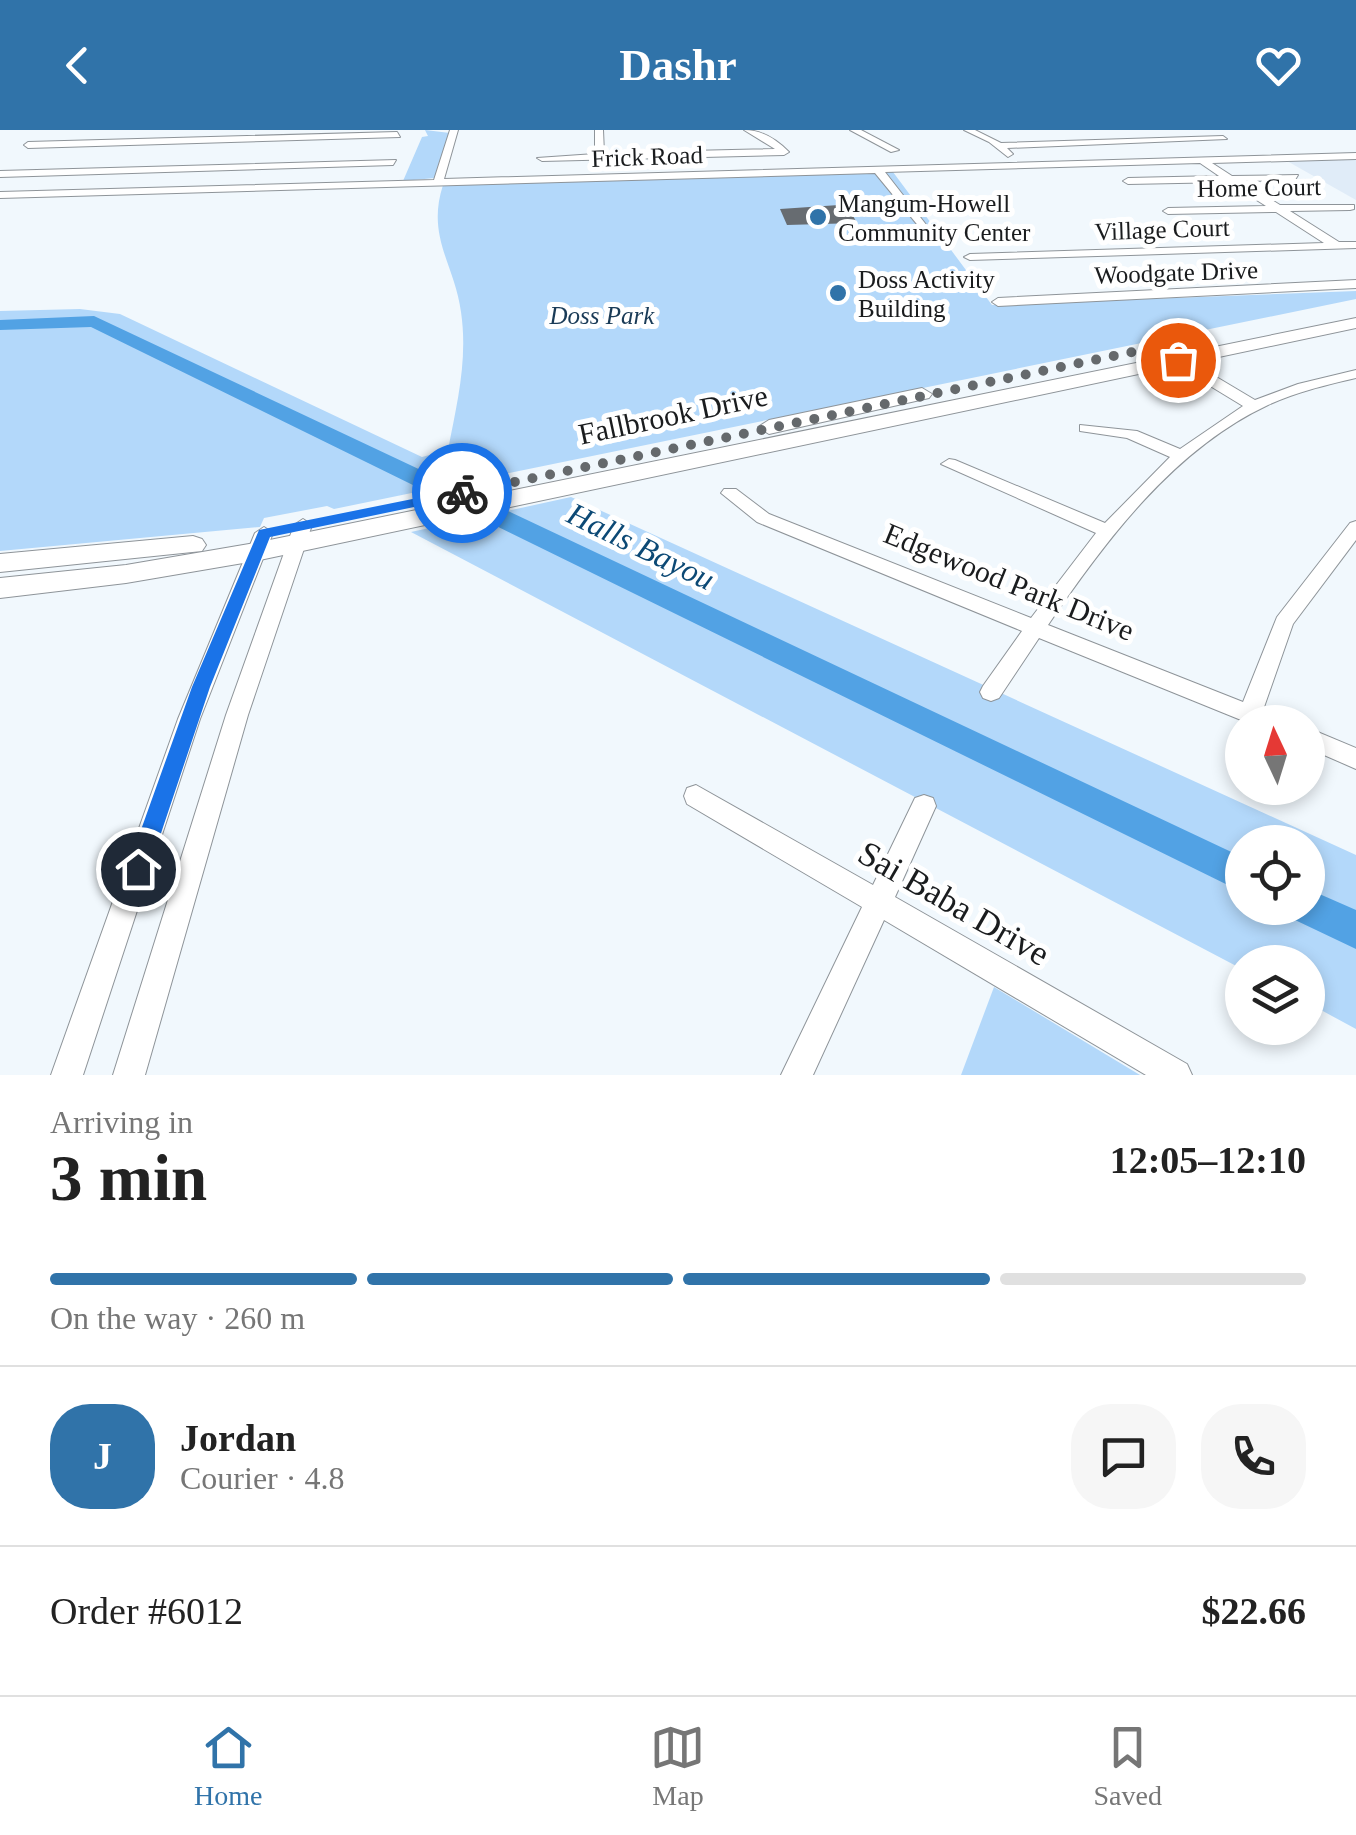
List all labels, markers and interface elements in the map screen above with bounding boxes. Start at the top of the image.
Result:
icon: back [50,38,105,93]
icon: heart [1251,38,1306,93]
text: Dashr [619,40,737,90]
street label: Frick Road [591,141,704,172]
street label: Home Court [1197,173,1321,202]
place label: Mangum-Howell Community Center [838,190,1031,246]
marker: Mangum-Howell Community Center [807,206,829,228]
street label: Village Court [1094,214,1230,245]
street label: Woodgate Drive [1094,256,1258,289]
place label: Doss Activity Building [858,266,995,322]
marker: Doss Activity Building [827,282,849,304]
park label: Doss Park [549,302,655,329]
pin [1136,318,1221,403]
icon: bag [1151,333,1206,388]
street label: Fallbrook Drive [575,378,770,451]
courier [412,443,512,543]
icon: bike [435,466,490,521]
water label: Halls Bayou [561,495,720,597]
street label: Edgewood Park Drive [879,516,1139,647]
north arrow [1225,705,1325,805]
map controls [1225,705,1325,1045]
button: locate [1225,825,1325,925]
pin [96,827,181,912]
street label: Sai Baba Drive [851,833,1056,974]
icon: home [111,842,166,897]
button: layers [1225,945,1325,1045]
text: Arriving in [50,1104,193,1140]
text: 12:05–12:10 [1110,1139,1306,1181]
text: 3 min [50,1142,207,1214]
text: On the way · 260 m [50,1300,305,1336]
button: chat [1071,1404,1176,1509]
button: phone [1201,1404,1306,1509]
text: Jordan [180,1417,296,1459]
text: J [93,1435,112,1477]
text: Courier · 4.8 [180,1460,344,1496]
text: Order #6012 [50,1590,243,1632]
text: $22.66 [1202,1590,1306,1632]
tab: Home [194,1720,262,1812]
tab: Map [650,1720,705,1812]
tab: Saved [1094,1720,1162,1812]

